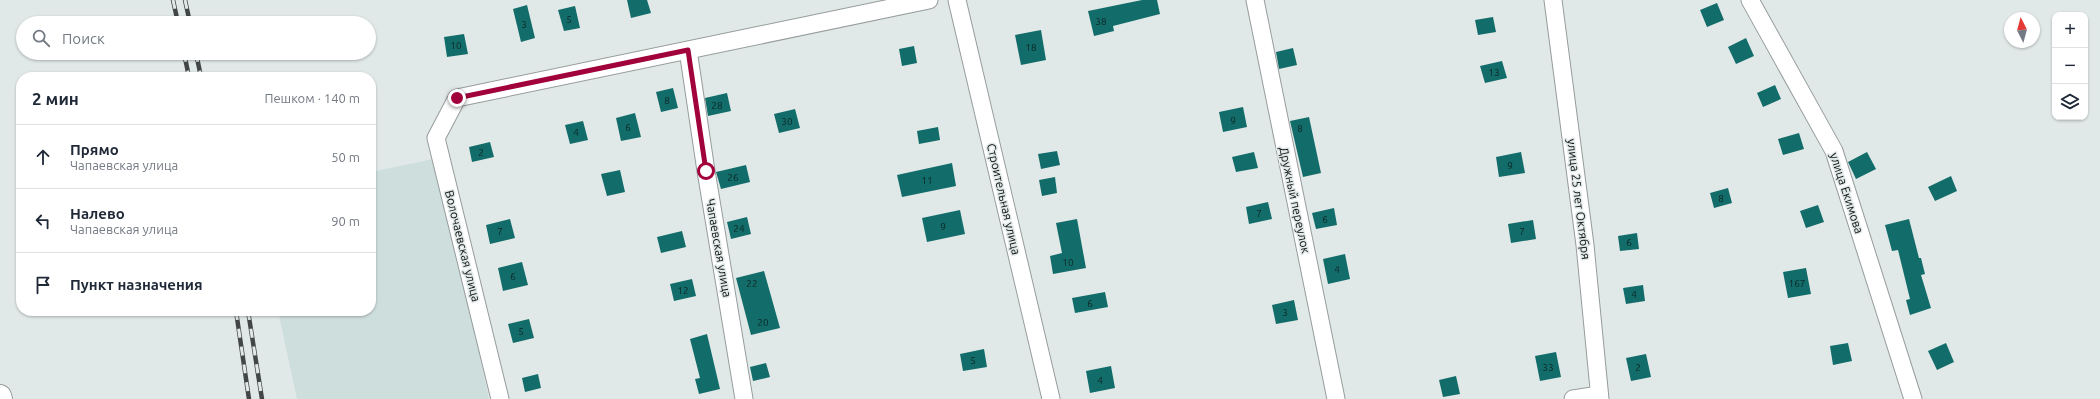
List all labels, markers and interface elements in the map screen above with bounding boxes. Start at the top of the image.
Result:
north arrow [2004,12,2040,48]
map controls [2052,12,2088,120]
button: + [2052,12,2088,48]
house number: 5 [566,14,572,25]
search box [16,16,376,60]
house number: 38 [1095,16,1107,27]
house number: 3 [521,19,527,30]
icon: search [30,27,52,49]
text: Поиск [62,30,105,47]
house number: 10 [450,40,462,51]
house number: 18 [1025,42,1037,53]
button: − [2052,48,2088,84]
house number: 13 [1488,67,1500,78]
button: layers [2052,84,2088,120]
text: 2 мин [32,89,79,108]
route end [448,89,466,107]
text: Пешком · 140 m [264,91,360,105]
house number: 8 [664,95,670,106]
house number: 28 [711,100,723,111]
house number: 9 [1230,115,1236,126]
house number: 30 [781,116,793,127]
house number: 6 [625,122,631,133]
house number: 8 [1297,123,1303,134]
house number: 4 [573,127,579,138]
street label: улица 25 лет Октября [1565,138,1593,260]
text: Прямо [70,141,119,158]
street label: Строительная улица [985,142,1023,256]
street label: Дружный переулок [1277,145,1313,255]
icon: ahead [32,146,54,168]
house number: 2 [478,147,484,158]
text: 50 m [331,150,360,164]
street label: улица Екимова [1828,151,1866,235]
text: Чапаевская улица [70,158,178,172]
house number: 9 [1507,160,1513,171]
route start [697,162,715,180]
house number: 26 [727,172,739,183]
house number: 11 [921,175,933,186]
street label: Волочаевская улица [443,189,483,303]
house number: 8 [1718,193,1724,204]
street label: Чапаевская улица [704,198,734,298]
text: Налево [70,205,125,222]
house number: 7 [1256,208,1262,219]
icon: left [32,210,54,232]
text: 90 m [331,214,360,228]
house number: 6 [1322,214,1328,225]
house number: 9 [940,221,946,232]
text: Чапаевская улица [70,222,178,236]
house number: 24 [733,223,745,234]
house number: 7 [497,226,503,237]
house number: 7 [1519,226,1525,237]
house number: 6 [1626,237,1632,248]
house number: 10 [1062,257,1074,268]
house number: 4 [1334,264,1340,275]
house number: 6 [510,271,516,282]
icon: arrive [32,274,54,296]
text: Пункт назначения [70,276,203,293]
house number: 22 [746,278,758,289]
house number: 167 [1789,278,1805,289]
house number: 12 [677,285,689,296]
house number: 4 [1631,289,1637,300]
house number: 6 [1087,298,1093,309]
house number: 3 [1282,307,1288,318]
house number: 20 [757,317,769,328]
house number: 5 [518,326,524,337]
house number: 5 [970,355,976,366]
house number: 33 [1542,362,1554,373]
house number: 2 [1635,362,1641,373]
house number: 4 [1097,375,1103,386]

